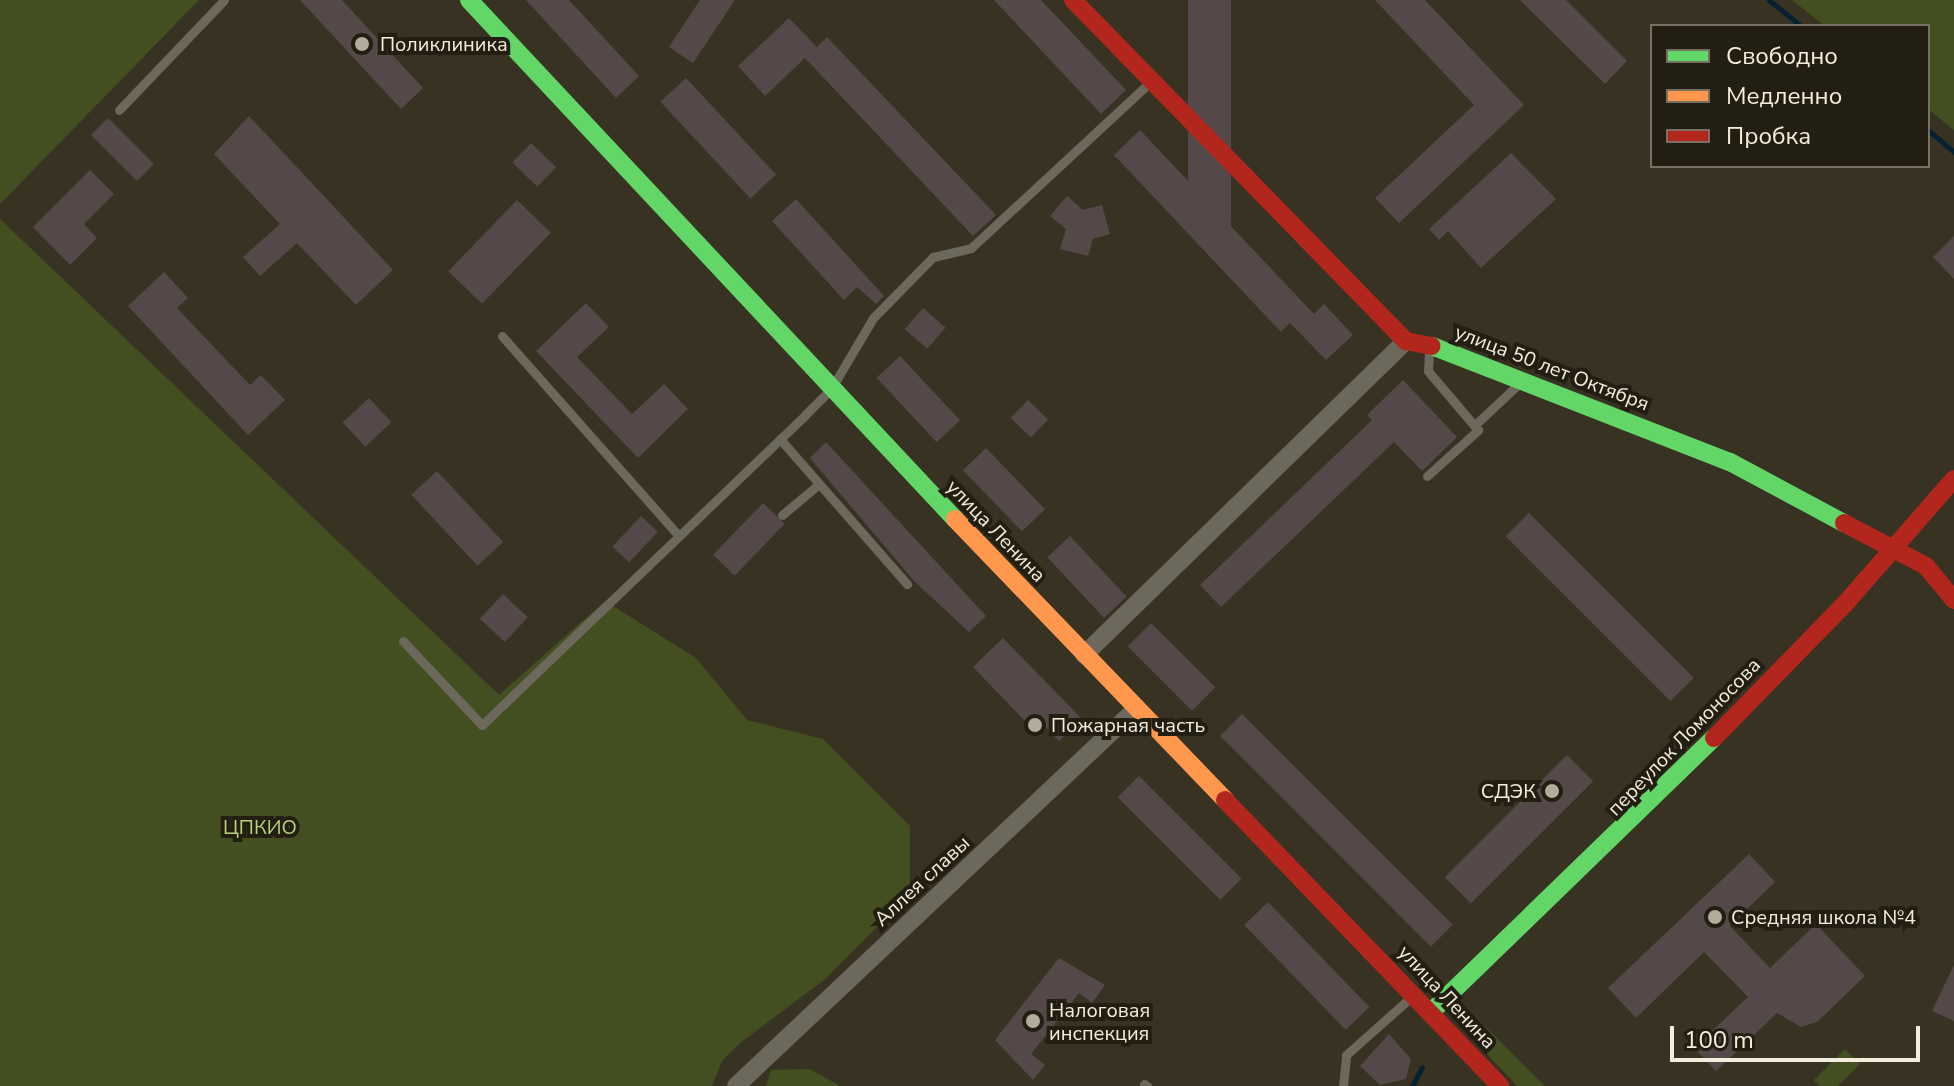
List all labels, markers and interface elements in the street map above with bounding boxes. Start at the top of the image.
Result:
legend [1650,24,1930,168]
place label: Поликлиника [380,32,508,56]
marker: Поликлиника [351,33,373,55]
text: Свободно [1726,40,1838,72]
text: Медленно [1726,80,1842,112]
text: Пробка [1726,120,1811,152]
street label: улица 50 лет Октября [1452,320,1652,416]
street label: улица Ленина [941,475,1051,587]
street label: переулок Ломоносова [1603,653,1765,821]
place label: Пожарная часть [1051,713,1205,737]
marker: Пожарная часть [1026,716,1044,734]
place label: СДЭК [1481,779,1536,803]
marker: СДЭК [1543,782,1561,800]
park label: ЦПКИО [223,815,297,839]
street label: Аллея славы [869,831,975,931]
place label: Средняя школа №4 [1731,905,1916,929]
marker: Средняя школа №4 [1706,908,1724,926]
street label: улица Ленина [1393,940,1501,1054]
place label: Налоговая инспекция [1049,998,1150,1045]
scale bar [1674,1010,1924,1060]
marker: Налоговая инспекция [1024,1012,1042,1030]
text: 100 m [1684,1024,1754,1056]

